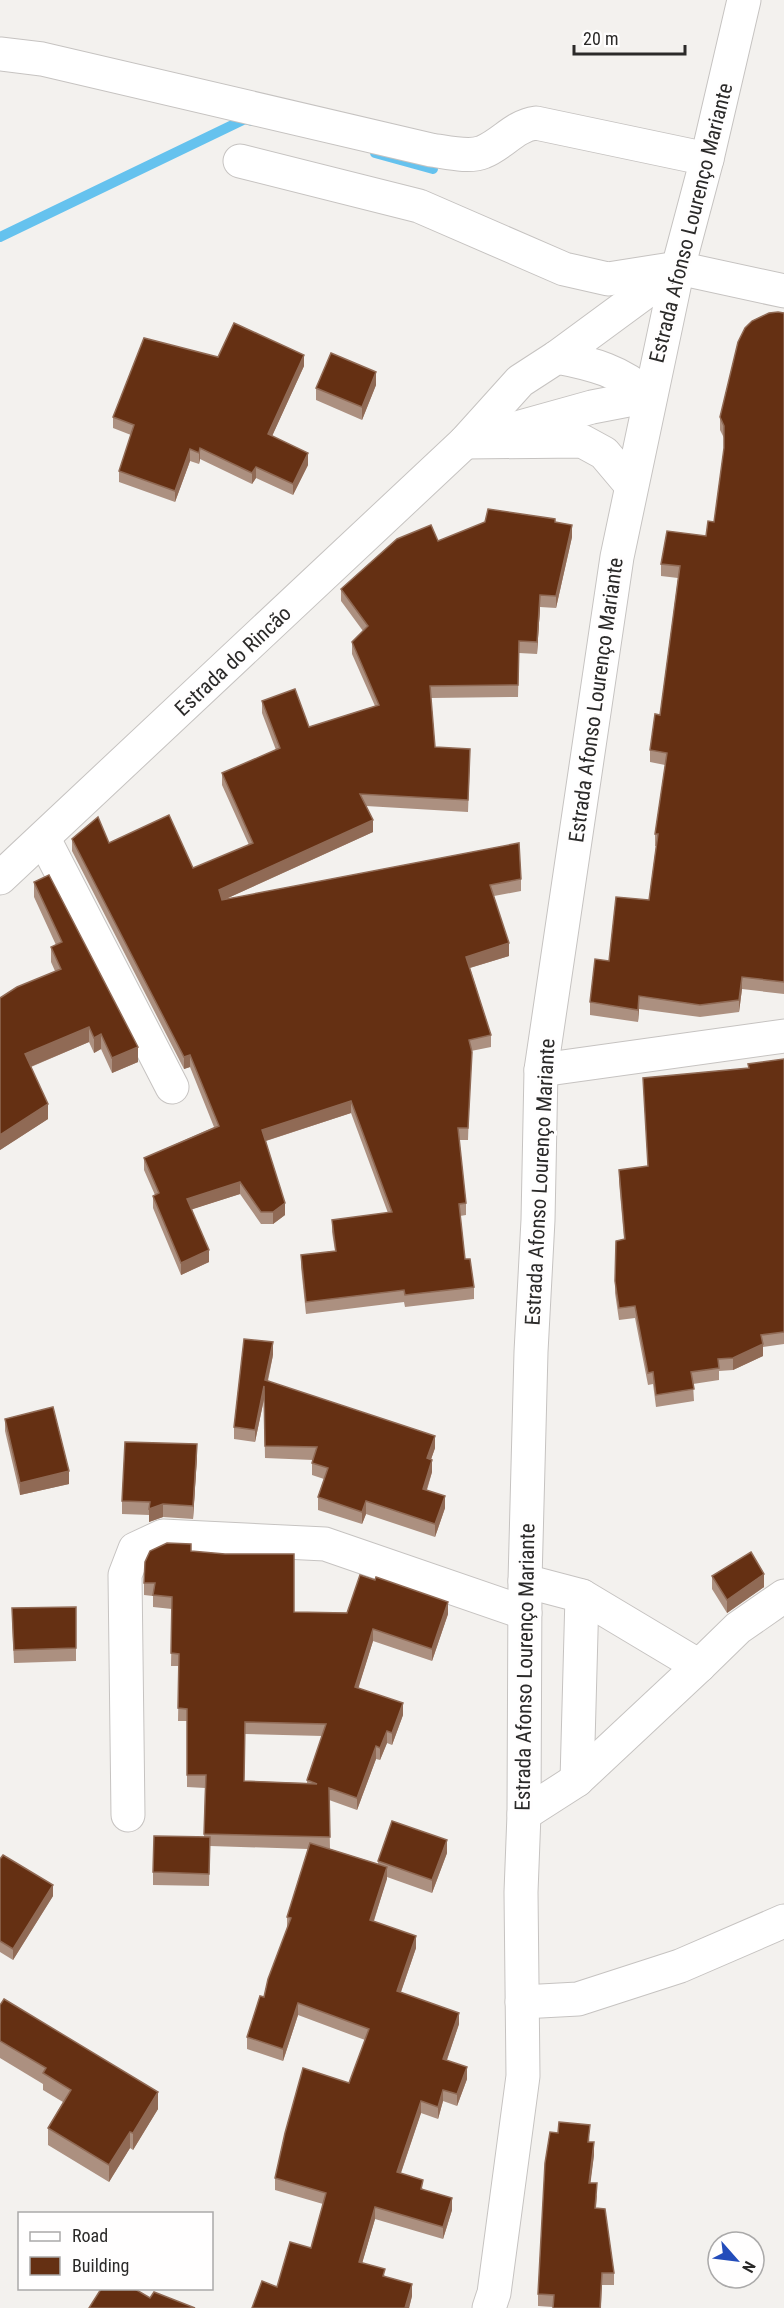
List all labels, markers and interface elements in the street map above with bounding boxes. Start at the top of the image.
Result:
scale bar [574,18,685,56]
text: 20 m [583,28,618,49]
street label: Estrada Afonso Lourenço Mariante [645,81,737,365]
street label: Estrada Afonso Lourenço Mariante [564,556,628,844]
street label: Estrada do Rincão [170,601,296,721]
street label: Estrada Afonso Lourenço Mariante [520,1038,560,1326]
street label: Estrada Afonso Lourenço Mariante [510,1523,540,1811]
legend [18,2212,213,2290]
text: Road [72,2225,108,2246]
north arrow [706,2230,766,2290]
text: Building [72,2255,129,2276]
text: N [738,2258,759,2276]

